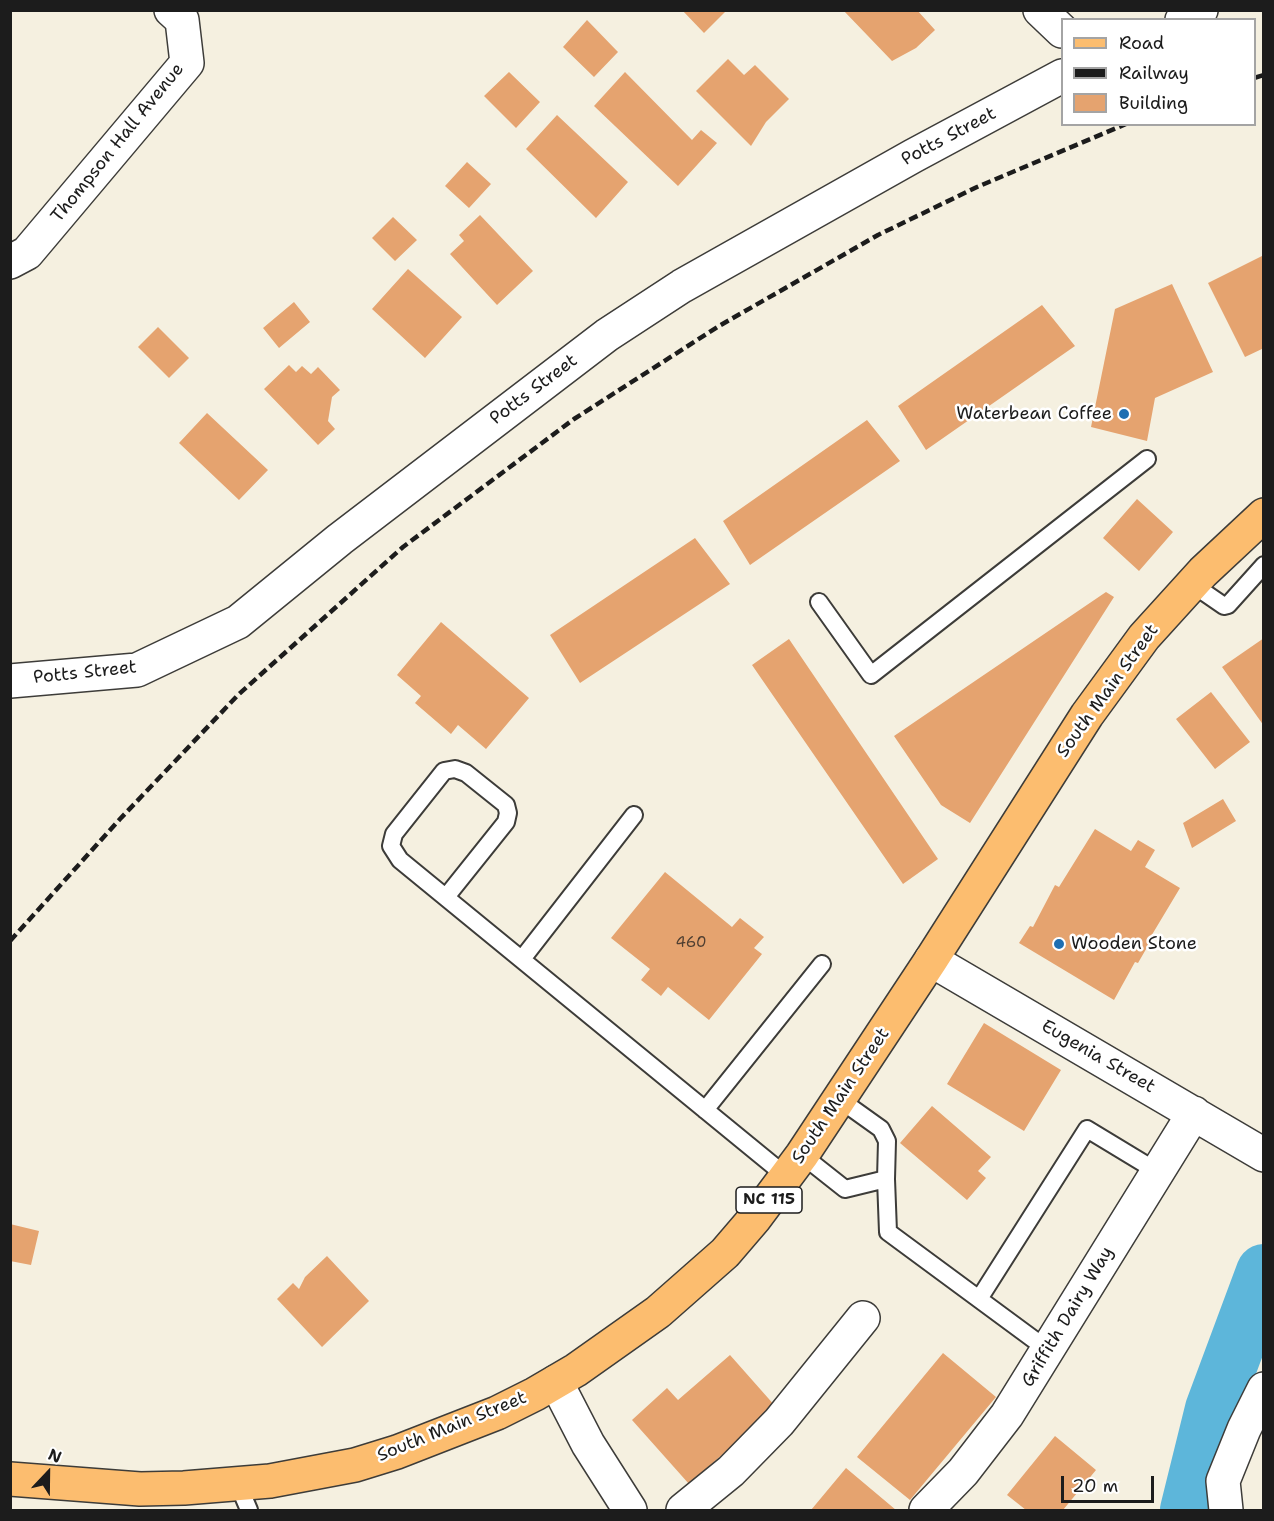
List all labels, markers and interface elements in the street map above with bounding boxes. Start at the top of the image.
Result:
legend [1061,18,1256,126]
text: Road [1119,31,1164,55]
street label: Thompson Hall Avenue [47,59,189,227]
text: Railway [1119,61,1189,85]
text: Building [1119,91,1188,115]
street label: Potts Street [898,103,1000,171]
street label: Potts Street [486,350,582,430]
place label: Waterbean Coffee [956,403,1112,425]
marker: Waterbean Coffee [1117,407,1131,421]
street label: South Main Street [1052,620,1164,762]
street label: Potts Street [32,657,138,689]
place label: Wooden Stone [1071,933,1197,955]
house number: 460 [676,934,706,952]
marker: Wooden Stone [1052,937,1066,951]
street label: Eugenia Street [1037,1016,1159,1098]
street label: South Main Street [788,1024,894,1168]
road number: NC 115 [736,1187,802,1213]
street label: Griffith Dairy Way [1018,1243,1118,1391]
street label: South Main Street [374,1387,530,1467]
north arrow [18,1443,78,1503]
text: N [45,1444,65,1468]
scale bar [1064,1464,1157,1502]
text: 20 m [1072,1474,1118,1498]

